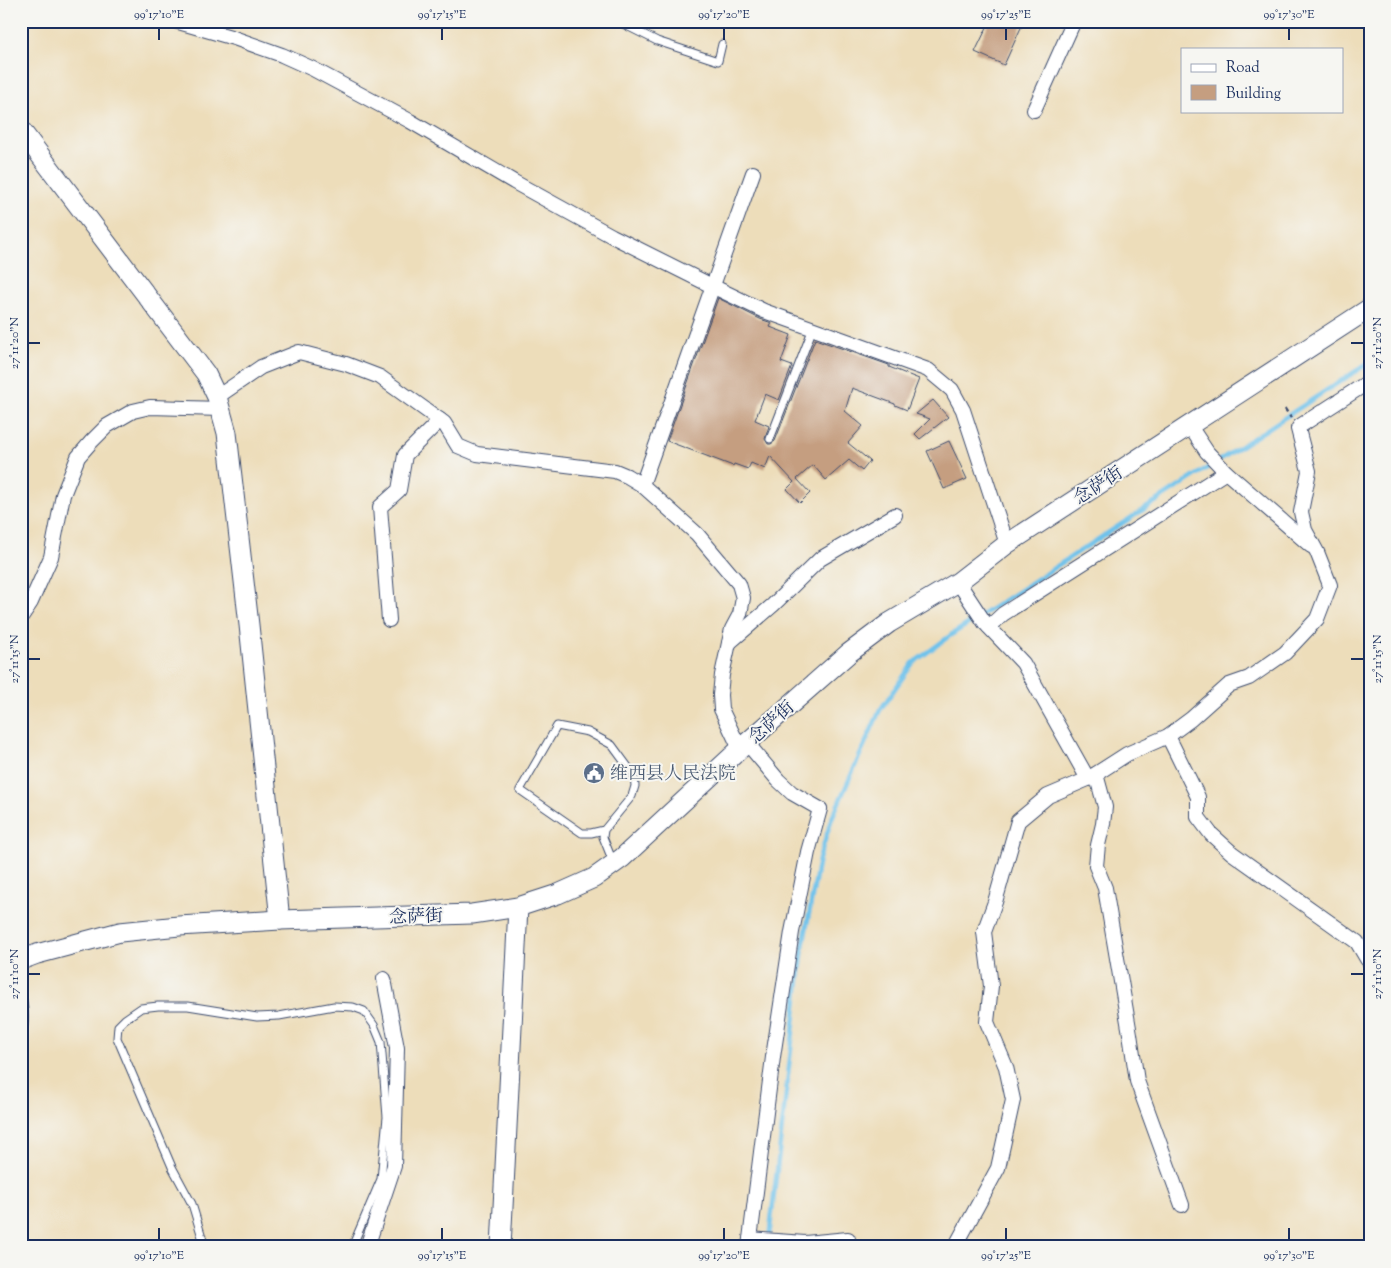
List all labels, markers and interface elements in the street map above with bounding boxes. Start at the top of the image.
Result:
text: 99°17'10"E [134,6,185,24]
text: 99°17'15"E [418,6,467,24]
text: 99°17'20"E [698,6,751,24]
text: 99°17'25"E [981,6,1032,24]
text: 99°17'30"E [1264,6,1315,24]
legend [1181,48,1344,112]
text: Road [1226,58,1260,79]
text: Building [1226,84,1281,105]
text: 27°11'20"N [6,316,24,369]
text: 27°11'20"N [1369,316,1387,369]
street label: 念萨街 [1069,461,1129,512]
text: 27°11'15"N [6,634,24,683]
text: 27°11'15"N [1369,634,1387,683]
street label: 念萨街 [744,696,801,751]
public building icon: 维西县人民法院 [582,761,606,785]
place label: 维西县人民法院 [610,762,736,788]
street label: 念萨街 [389,904,444,932]
text: 27°11'10"N [6,948,24,999]
text: 27°11'10"N [1369,948,1387,999]
text: 99°17'10"E [134,1247,185,1265]
text: 99°17'15"E [418,1247,467,1265]
text: 99°17'20"E [698,1247,751,1265]
text: 99°17'25"E [981,1247,1032,1265]
text: 99°17'30"E [1264,1247,1315,1265]

